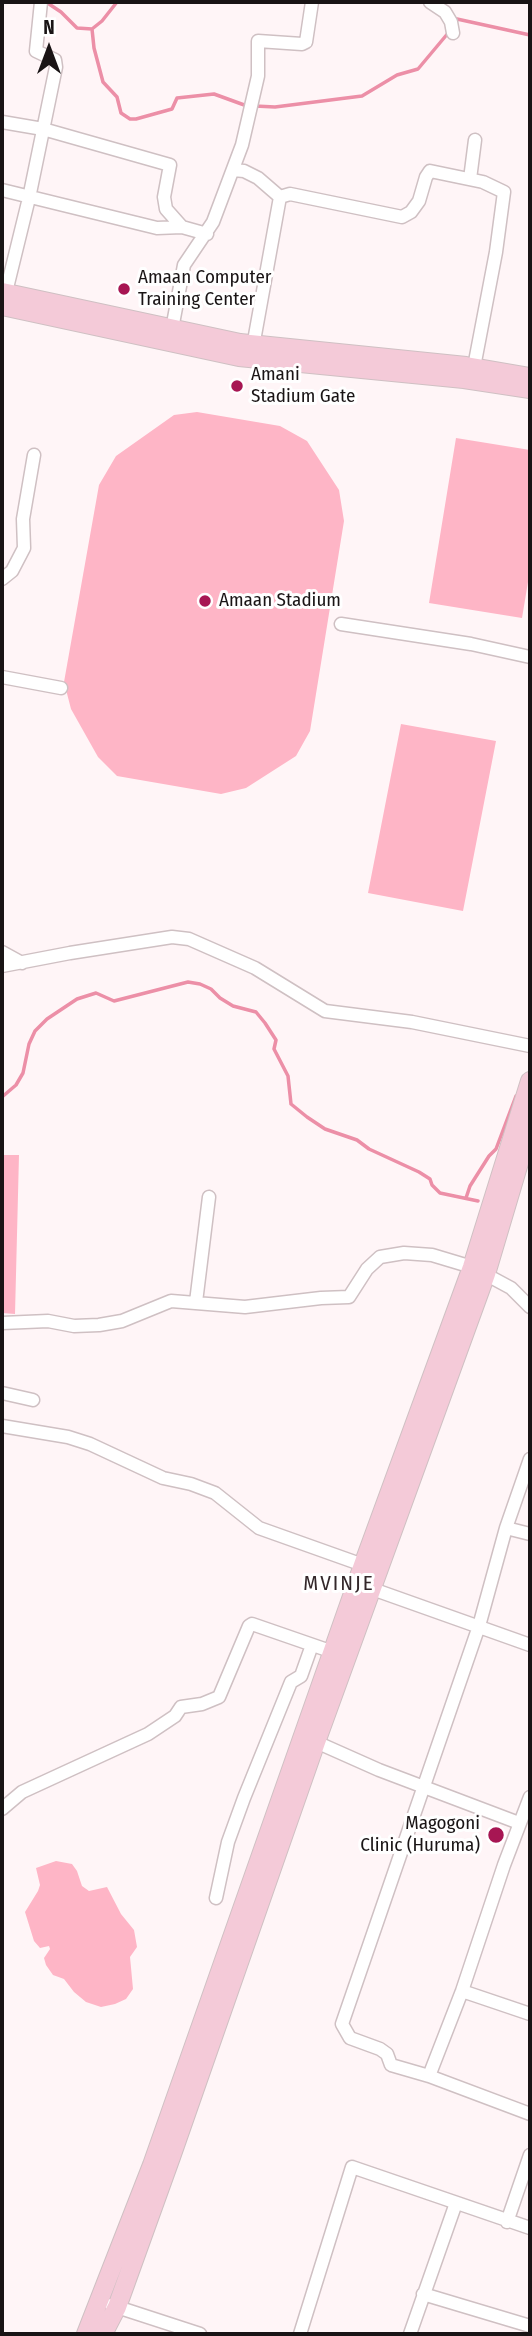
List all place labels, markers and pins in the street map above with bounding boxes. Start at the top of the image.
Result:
place label: Amaan Computer Training Center [138,267,271,311]
marker: Amaan Computer Training Center [116,281,132,297]
place label: Amani Stadium Gate [251,364,355,408]
marker: Amani Stadium Gate [229,378,245,394]
place label: Amaan Stadium [219,590,341,612]
marker: Amaan Stadium [197,593,213,609]
place label: Magogoni Clinic (Huruma) [360,1813,480,1857]
marker: Magogoni Clinic (Huruma) [486,1825,506,1845]

